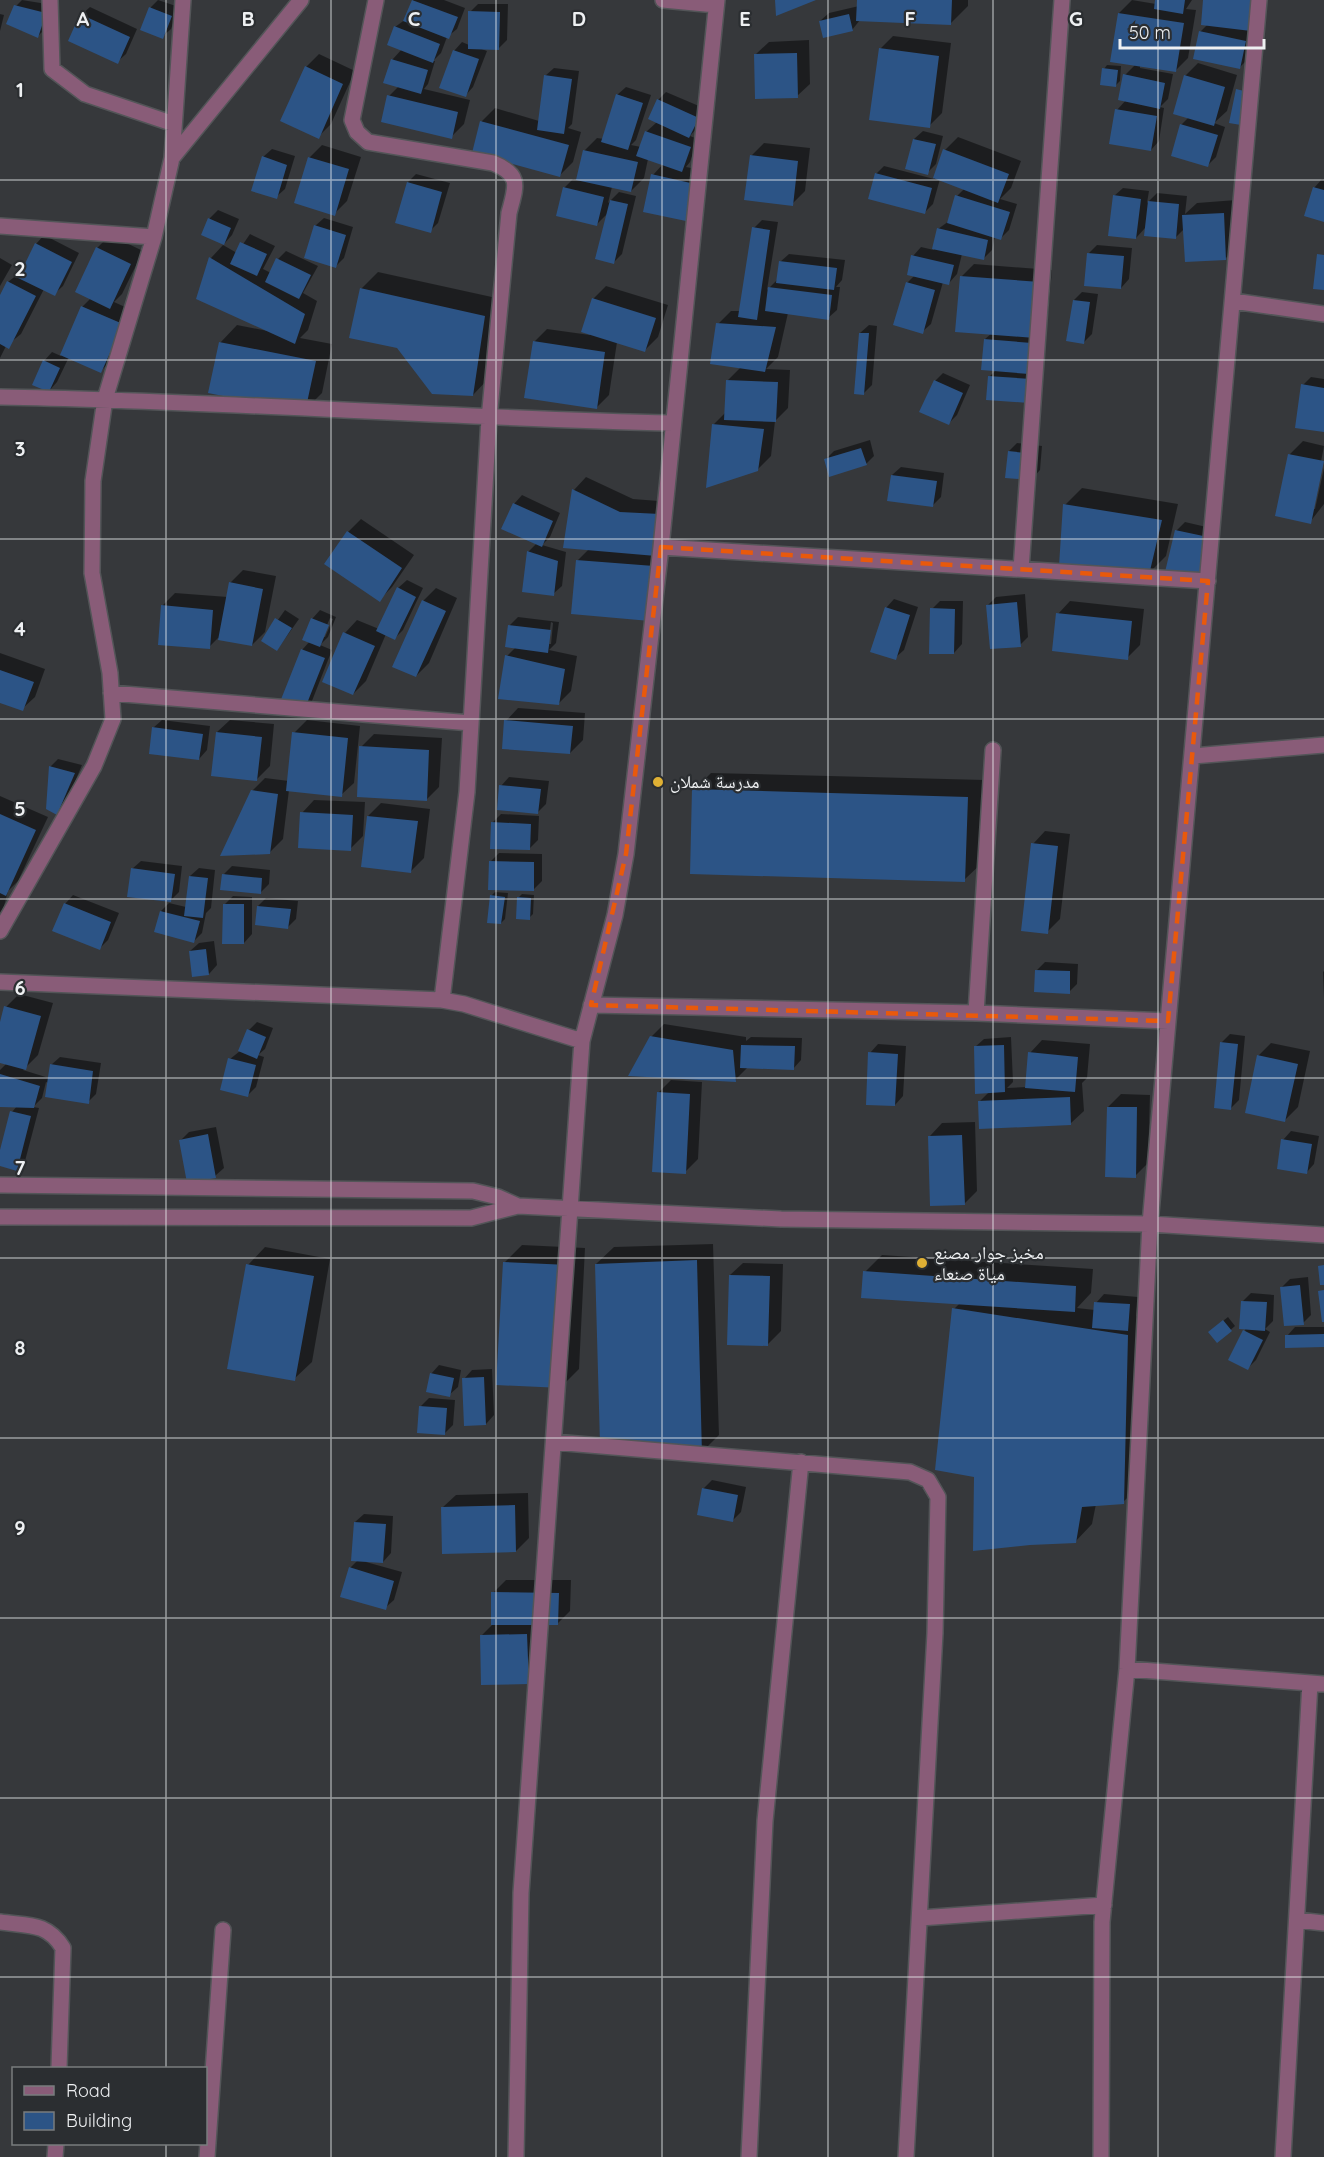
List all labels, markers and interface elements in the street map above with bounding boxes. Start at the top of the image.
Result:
text: A [77,6,90,31]
text: B [241,6,255,31]
text: C [408,6,421,31]
text: D [572,6,586,31]
text: E [739,6,751,31]
text: F [904,6,916,31]
text: G [1069,6,1083,31]
scale bar [1120,12,1264,50]
text: 50 m [1129,21,1171,44]
text: 1 [16,77,24,102]
text: 2 [14,256,26,281]
text: 3 [15,436,25,461]
text: 4 [14,616,26,641]
place label: مدرسة شملان [670,770,759,793]
marker: مدرسة شملان [651,775,665,789]
text: 5 [14,796,26,821]
text: 6 [14,975,26,1000]
text: 7 [15,1155,26,1180]
place label: مخبز جوار مصنع مياة صنعاء [934,1241,1044,1285]
marker: مخبز جوار مصنع مياة صنعاء [915,1256,929,1270]
text: 8 [15,1335,26,1360]
text: 9 [14,1515,26,1540]
legend [12,2067,207,2145]
text: Road [66,2079,111,2102]
text: Building [66,2109,132,2132]

